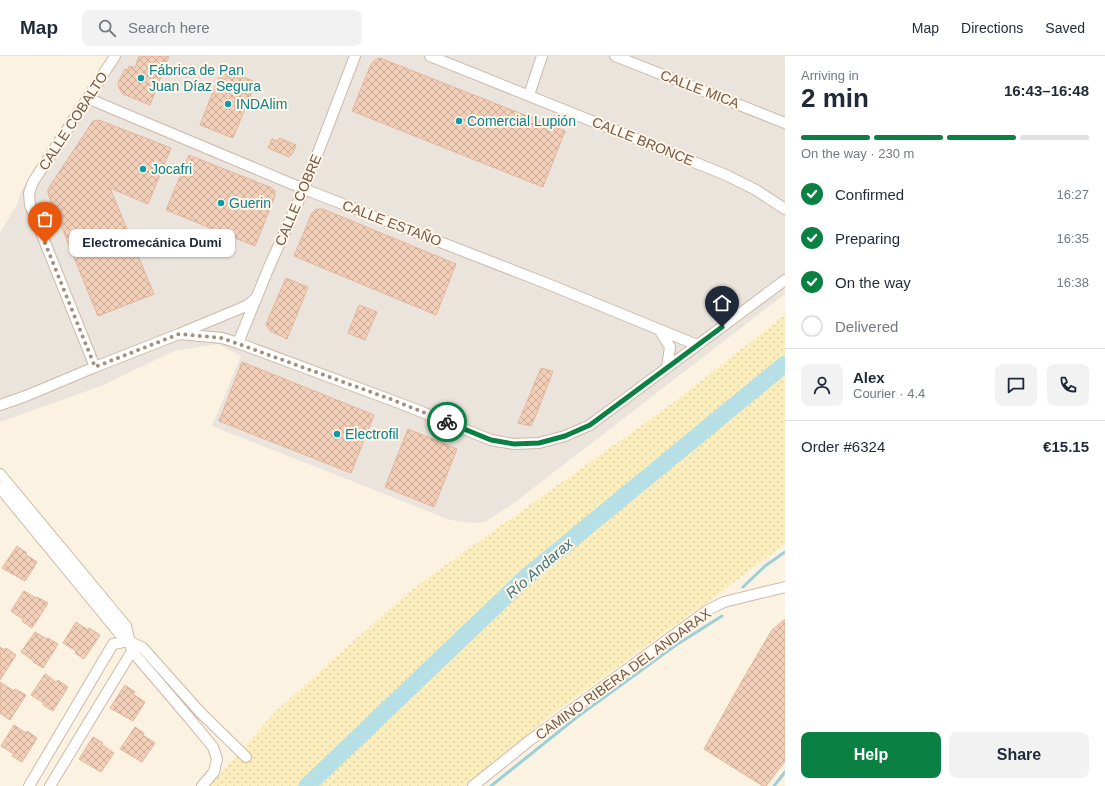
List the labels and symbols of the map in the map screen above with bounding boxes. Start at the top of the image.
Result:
place label: Fábrica de Pan Juan Díaz Segura [149,62,261,94]
street label: CALLE MICA [658,67,742,112]
street label: CALLE COBALTO [35,69,111,173]
marker: Fábrica de Pan Juan Díaz Segura [136,73,146,83]
place label: INDAlim [236,96,287,112]
marker: INDAlim [223,99,233,109]
place label: Comercial Lupión [467,113,576,129]
street label: CALLE BRONCE [590,113,696,169]
marker: Comercial Lupión [454,116,464,126]
street label: CALLE COBRE [271,152,325,248]
place label: Jocafri [151,161,192,177]
marker: Jocafri [138,164,148,174]
place label: Guerin [229,195,271,211]
street label: CALLE ESTAÑO [340,197,444,249]
marker: Guerin [216,198,226,208]
pin [28,202,62,243]
callout: Electromecánica Dumi [69,229,235,257]
pin [705,286,739,327]
courier [427,402,467,442]
place label: Electrofil [345,426,399,442]
marker: Electrofil [332,429,342,439]
water label: Río Andarax [502,534,576,602]
street label: CAMINO RIBERA DEL ANDARAX [532,605,714,743]

